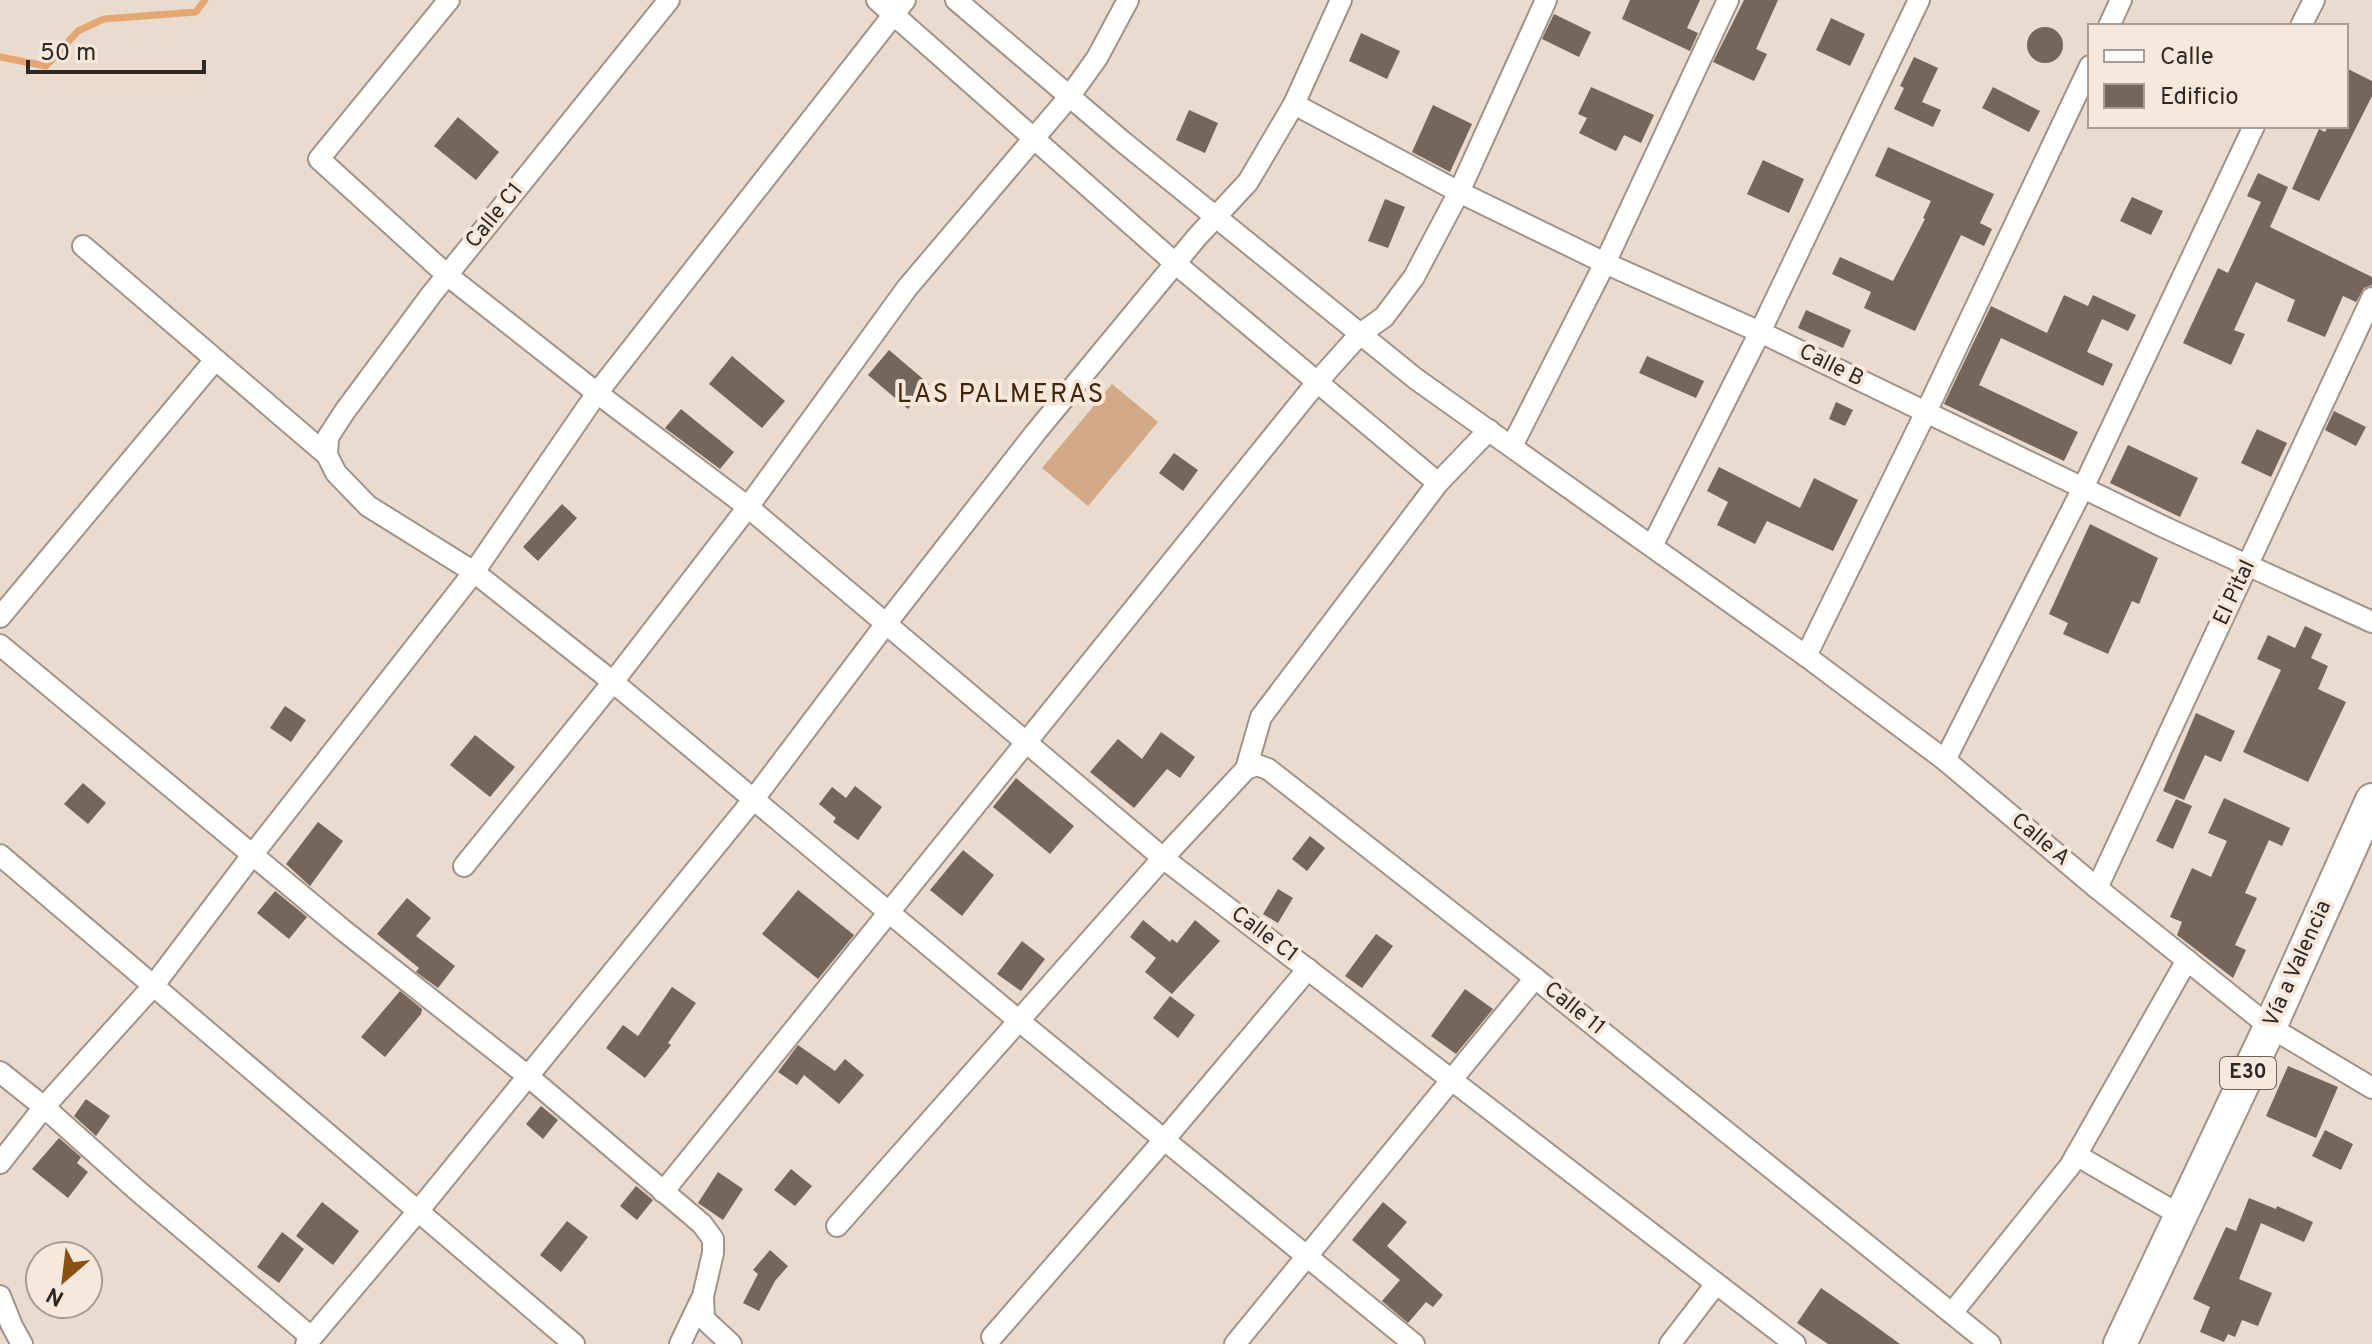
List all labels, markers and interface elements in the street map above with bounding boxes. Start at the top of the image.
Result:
scale bar [28,24,204,74]
legend [2088,24,2348,128]
text: 50 m [40,39,96,69]
text: Calle [2160,43,2214,73]
text: Edificio [2160,83,2239,113]
street label: Calle C1 [460,178,530,254]
street label: Calle B [1794,339,1868,393]
district label: LAS PALMERAS [897,379,1105,412]
street label: El Pital [2208,556,2262,630]
street label: Calle A [2005,808,2075,872]
street label: Vía a Valencia [2258,897,2338,1031]
street label: Calle C1 [1225,901,1303,969]
street label: Calle 11 [1538,976,1610,1042]
road number: E30 [2220,1057,2276,1089]
north arrow [24,1240,104,1320]
text: N [42,1280,69,1311]

